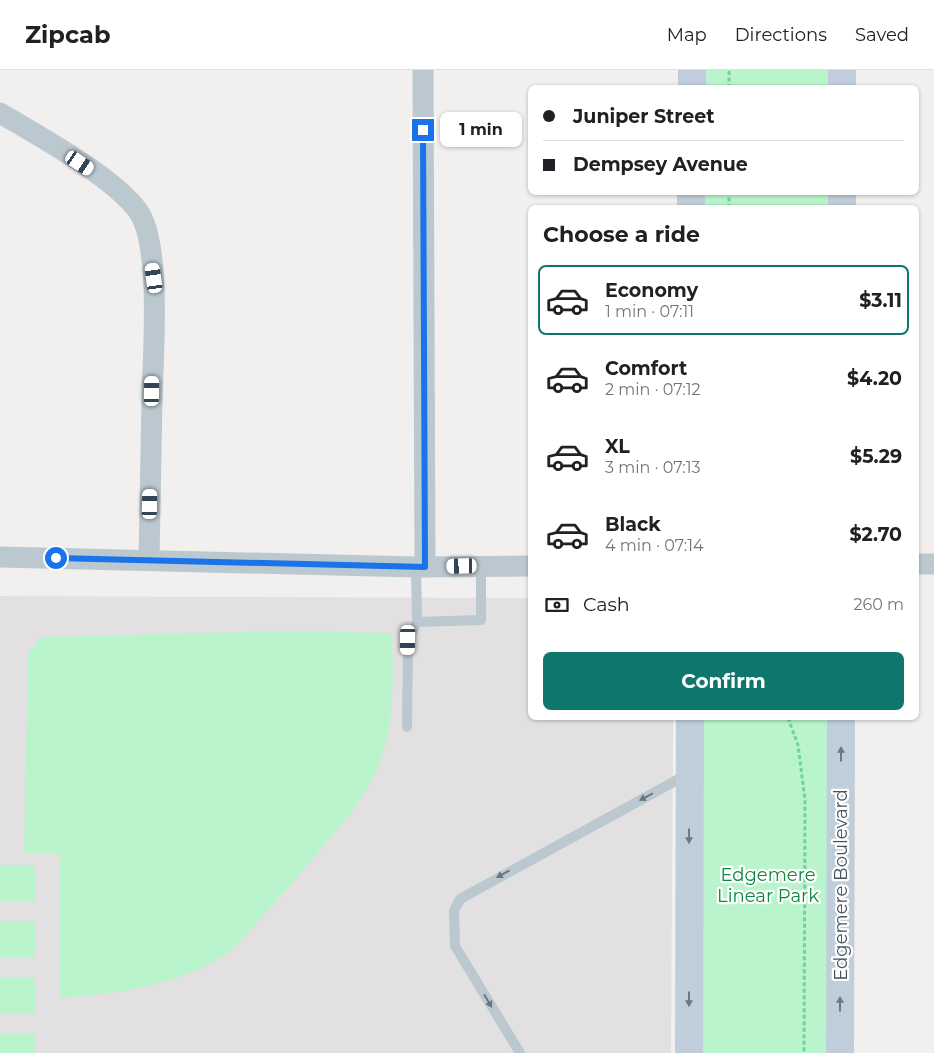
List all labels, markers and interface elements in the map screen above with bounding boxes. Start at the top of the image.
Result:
text: Zipcab [25,20,110,49]
text: Map [667,24,707,46]
text: Directions [735,24,827,46]
text: Saved [855,24,909,46]
text: Juniper Street [573,105,715,128]
callout: 1 min [440,112,523,148]
route end [412,119,434,141]
text: 1 min [459,120,503,139]
car [63,148,96,178]
text: Dempsey Avenue [573,153,748,176]
text: Choose a ride [543,221,700,248]
car [144,262,163,294]
icon: car [545,278,590,323]
text: Economy [605,279,698,302]
text: $3.11 [859,289,902,312]
text: 1 min · 07:11 [605,302,694,321]
icon: car [545,356,590,401]
text: Comfort [605,357,687,380]
text: $4.20 [847,367,902,390]
car [144,376,159,406]
text: 2 min · 07:12 [605,380,701,399]
icon: car [545,434,590,479]
text: XL [605,435,630,458]
text: $5.29 [850,445,902,468]
text: 3 min · 07:13 [605,458,701,477]
car [142,489,157,519]
icon: car [545,512,590,557]
text: Black [605,513,661,536]
text: $2.70 [850,523,902,546]
text: 4 min · 07:14 [605,536,704,555]
route start [45,547,67,569]
car [446,558,477,574]
icon: cash [543,591,571,619]
text: Cash [583,593,630,616]
text: 260 m [853,595,904,614]
car [400,625,415,655]
button: Confirm [543,652,904,710]
one-way arrow [837,746,845,762]
street label: Edgemere Boulevard [830,789,852,981]
one-way arrow [639,793,654,801]
one-way arrow [685,828,693,844]
park label: Edgemere Linear Park [717,864,819,907]
one-way arrow [496,870,511,878]
one-way arrow [685,991,693,1007]
one-way arrow [484,994,493,1007]
one-way arrow [836,996,844,1012]

